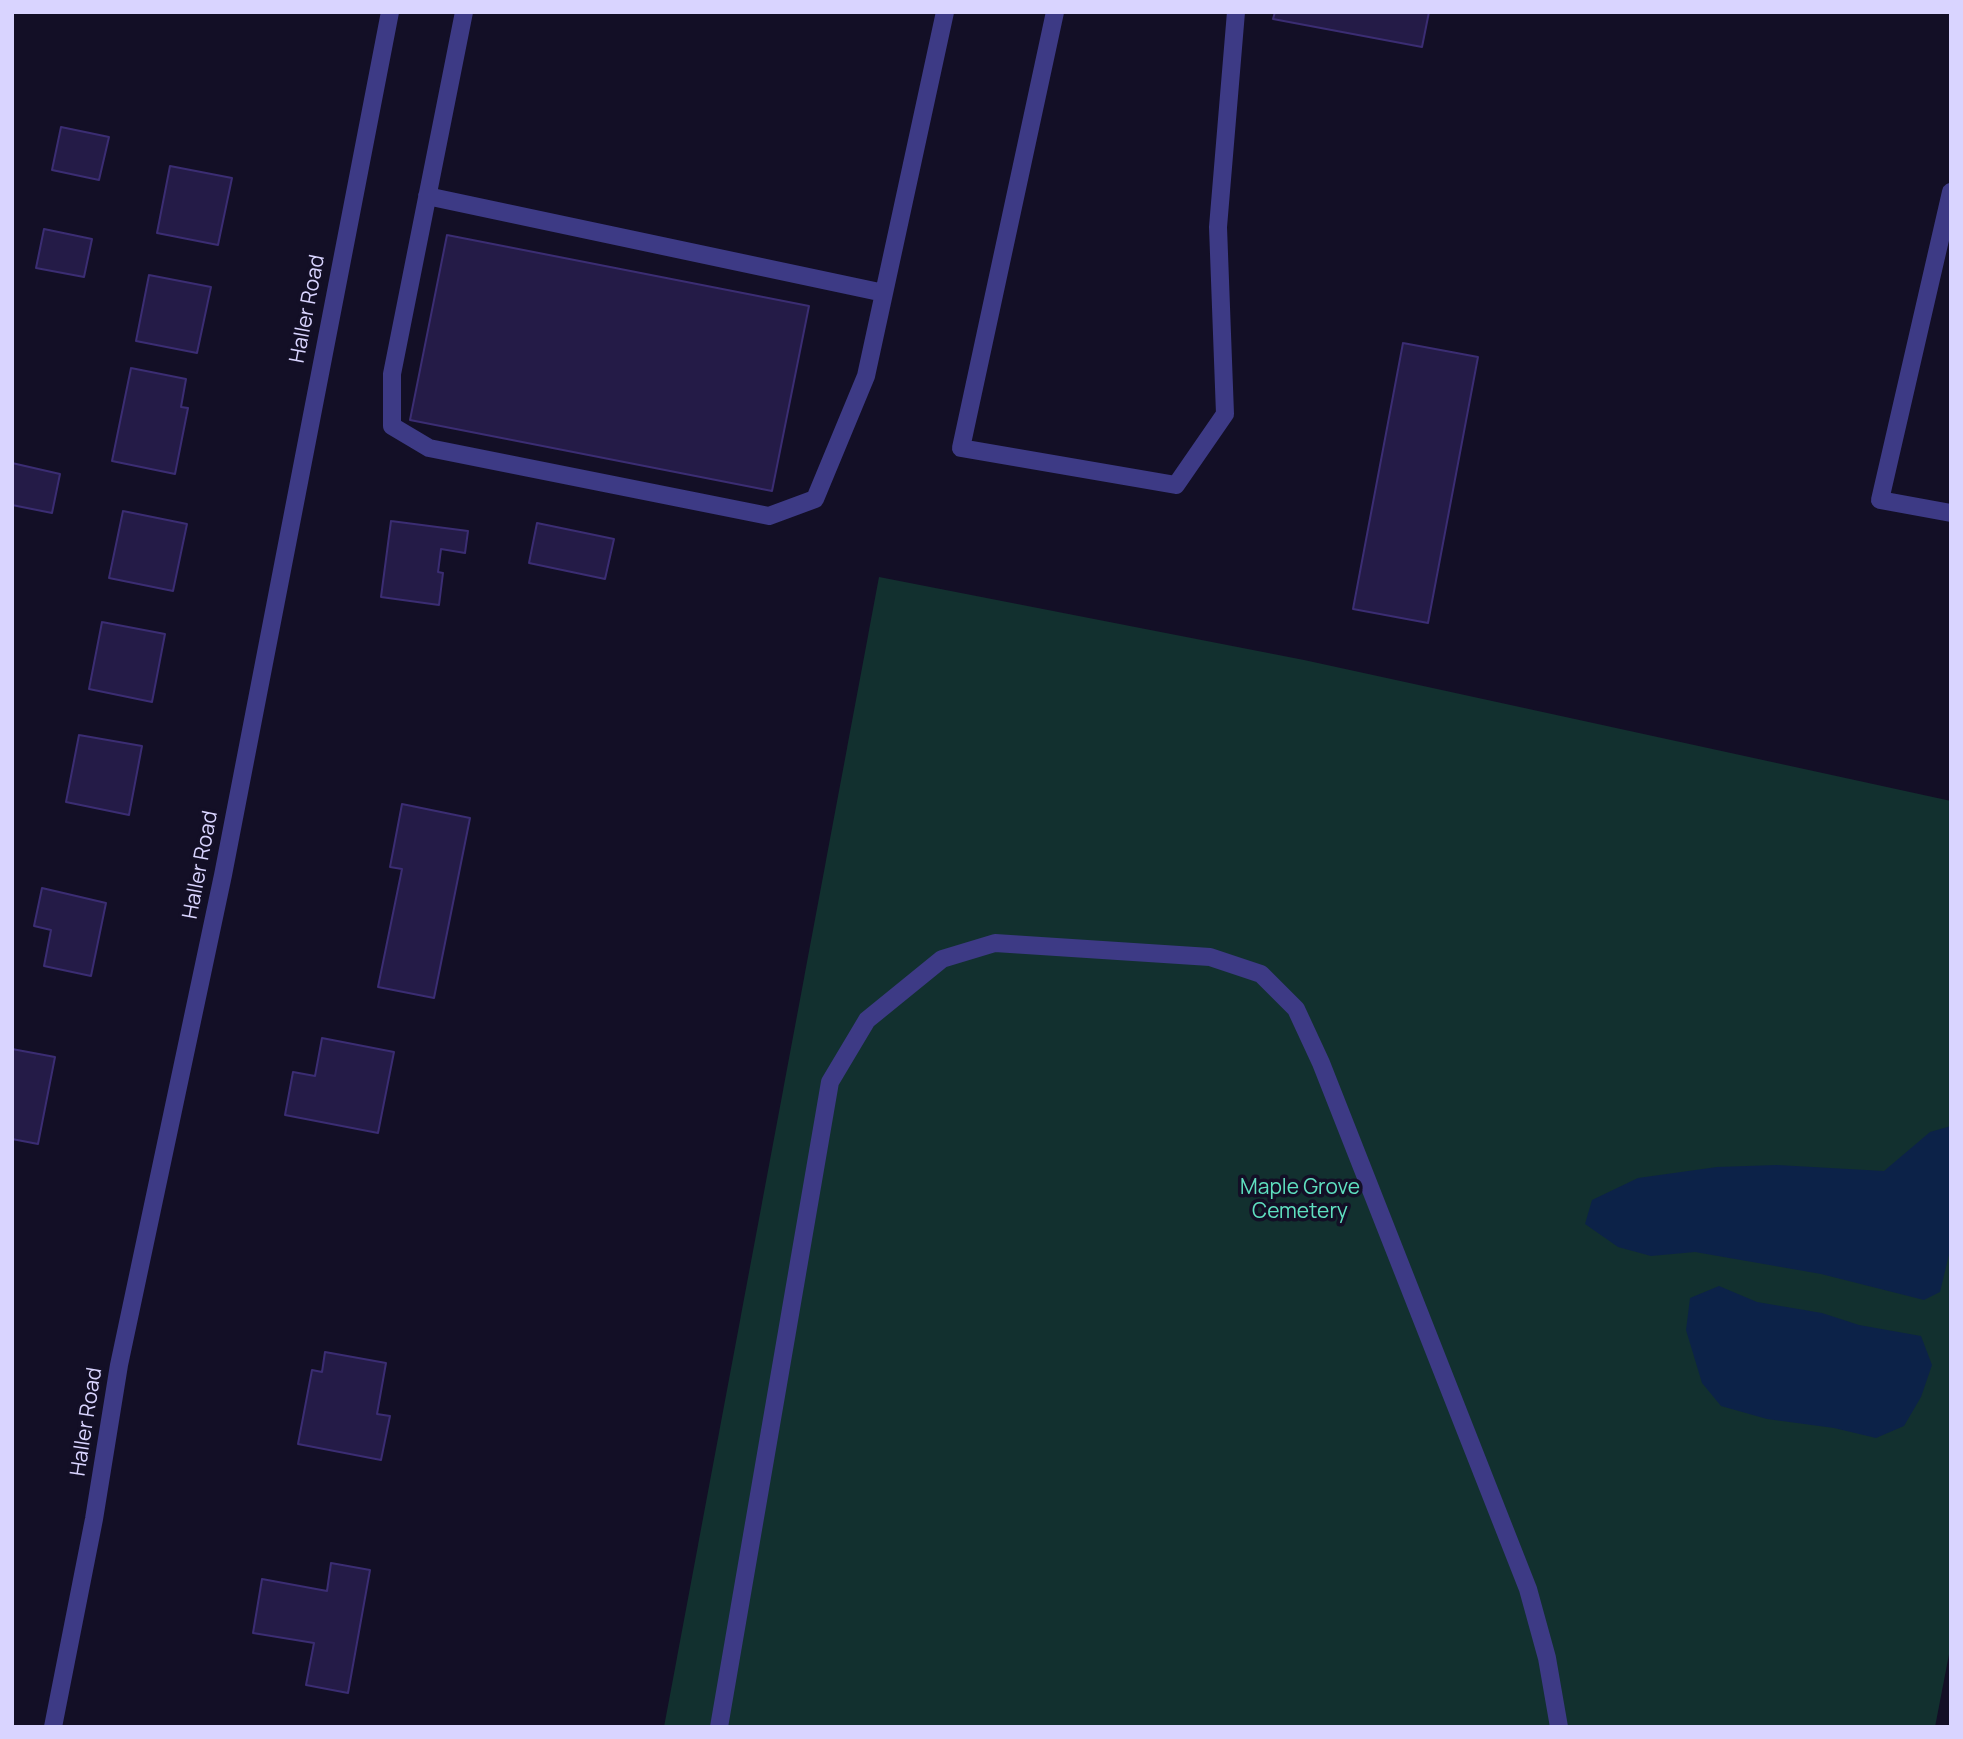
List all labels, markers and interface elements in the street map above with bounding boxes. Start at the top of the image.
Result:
street label: Haller Road [285,253,331,365]
street label: Haller Road [178,809,224,921]
park label: Maple Grove Cemetery [1240,1175,1360,1225]
street label: Haller Road [66,1366,108,1478]

